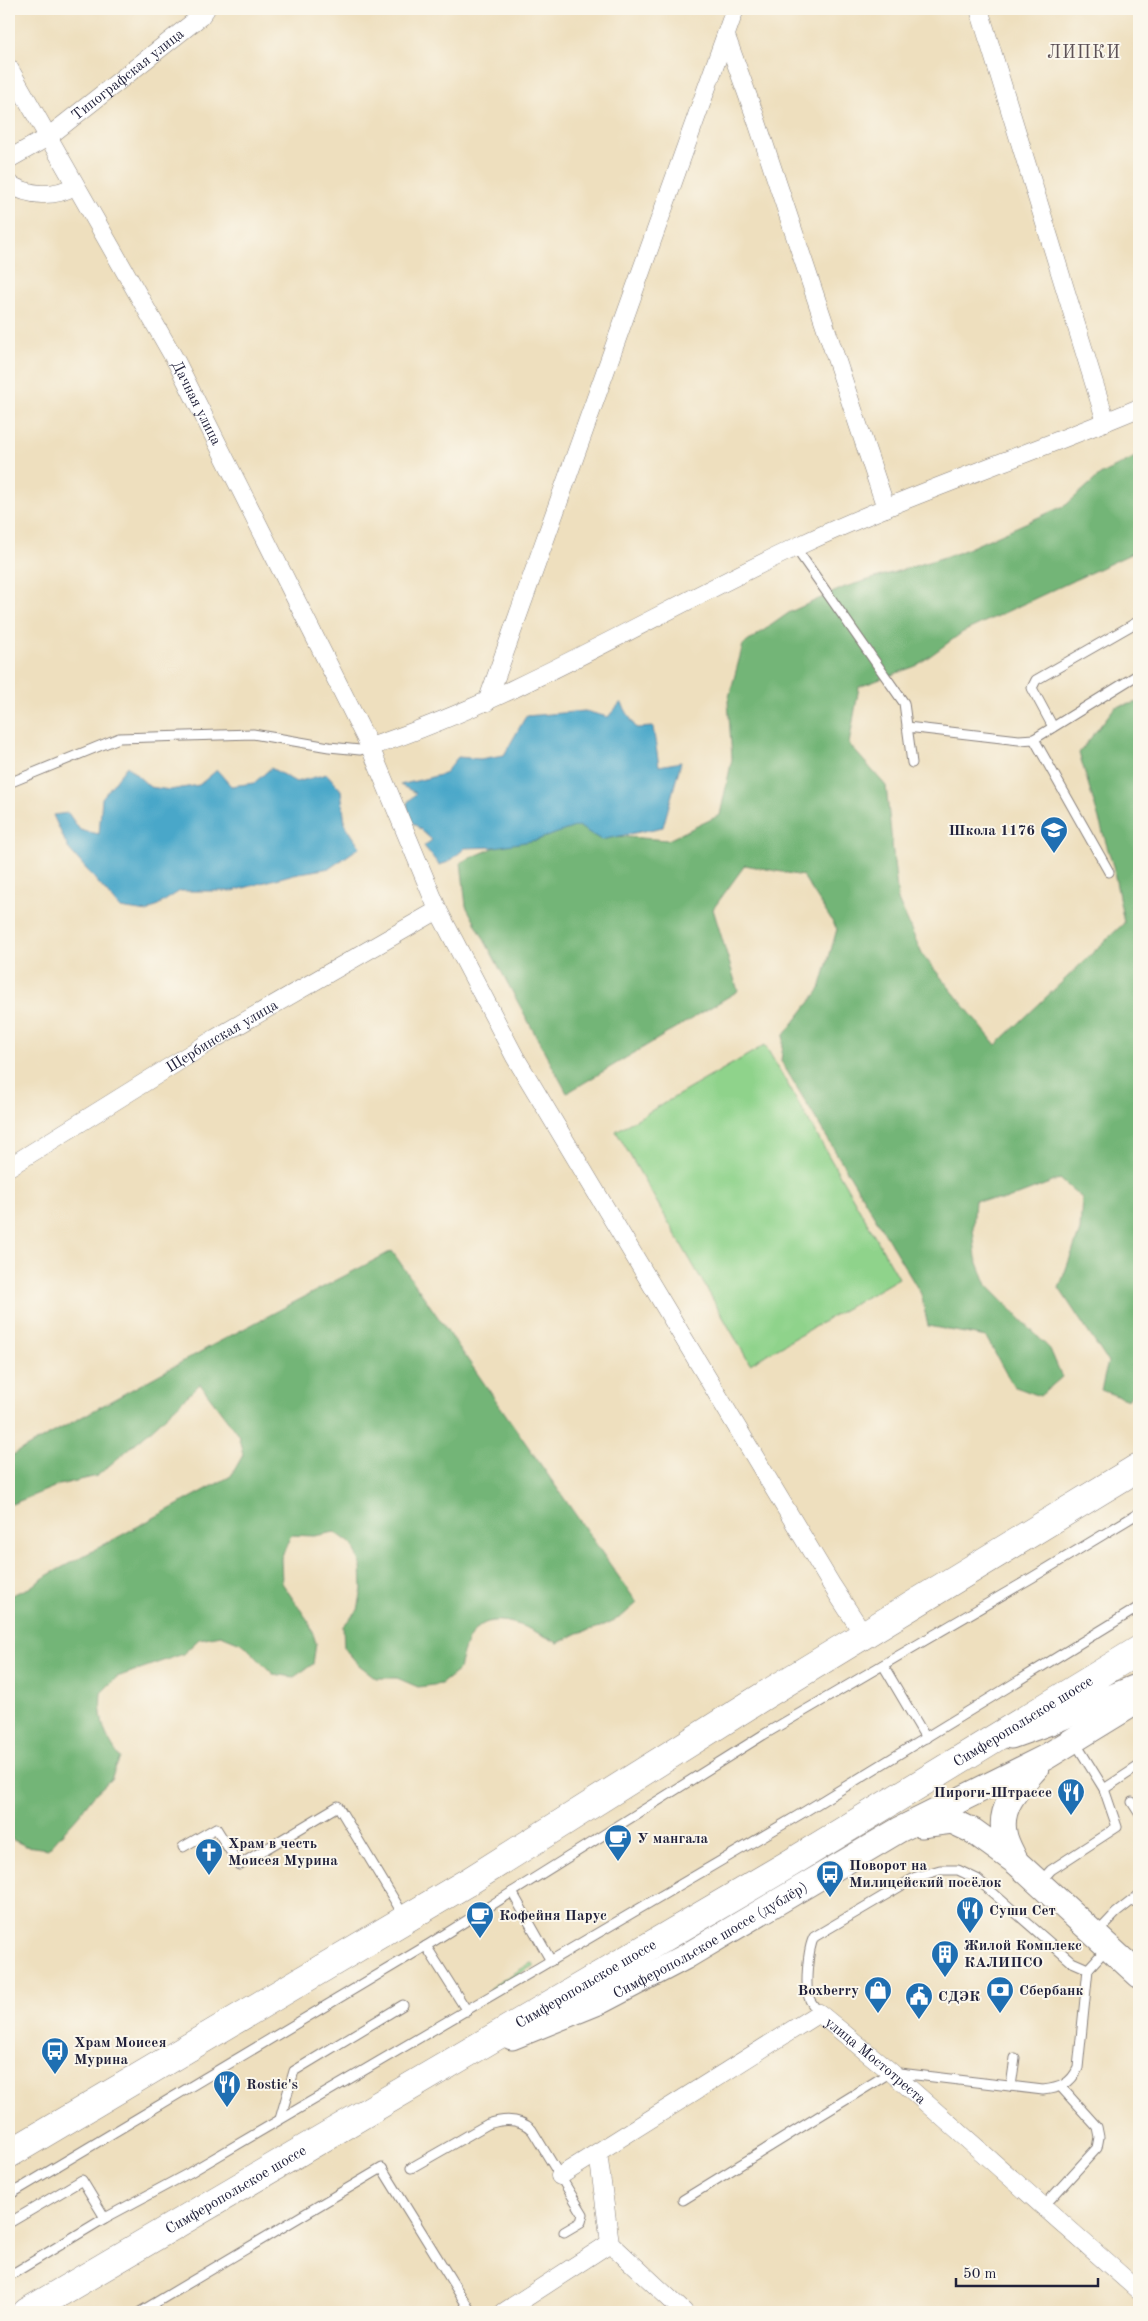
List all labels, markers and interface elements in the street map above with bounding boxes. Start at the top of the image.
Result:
street label: Типографская улица [70,26,188,124]
district label: ЛИПКИ [1047,44,1121,62]
street label: Дачная улица [168,359,223,448]
school or university icon: Школа 1176 [1039,815,1069,854]
place label: Школа 1176 [949,824,1035,839]
street label: Щербинская улица [164,998,281,1076]
street label: Симферопольское шоссе [951,1674,1096,1771]
restaurant icon: Пироги-Штрассе [1056,1777,1086,1816]
place label: Пироги-Штрассе [934,1786,1052,1801]
cafe icon: У мангала [603,1823,633,1862]
place label: У мангала [637,1832,709,1847]
church icon: Храм в честь Моисея Мурина [194,1837,224,1876]
place label: Храм в честь Моисея Мурина [228,1837,338,1869]
bus stop icon: Поворот на Милицейский посёлок [815,1859,845,1898]
place label: Поворот на Милицейский посёлок [849,1859,1002,1891]
street label: Симферопольское шоссе (дублёр) [611,1880,811,2002]
restaurant icon: Суши Сет [955,1895,985,1934]
cafe icon: Кофейня Парус [465,1900,495,1939]
place label: Суши Сет [989,1904,1056,1919]
place label: Кофейня Парус [499,1909,607,1924]
street label: Симферопольское шоссе [513,1938,660,2032]
building icon: Жилой Комплекс КАЛИПСО [930,1939,960,1978]
place label: Жилой Комплекс КАЛИПСО [964,1939,1082,1971]
shop icon: Boxberry [863,1975,893,2014]
bank icon: Сбербанк [985,1975,1015,2014]
public building icon: СДЭК [904,1981,934,2020]
place label: Boxberry [798,1984,859,1999]
place label: Сбербанк [1019,1984,1083,1999]
place label: СДЭК [938,1990,980,2005]
street label: улица Мостотреста [822,2015,929,2108]
bus stop icon: Храм Моисея Мурина [40,2036,70,2075]
place label: Храм Моисея Мурина [74,2036,166,2068]
restaurant icon: Rostic's [212,2069,242,2108]
place label: Rostic's [246,2078,298,2093]
street label: Симферопольское шоссе [163,2143,310,2238]
scale bar [956,2256,1098,2288]
text: 50 m [963,2267,997,2282]

